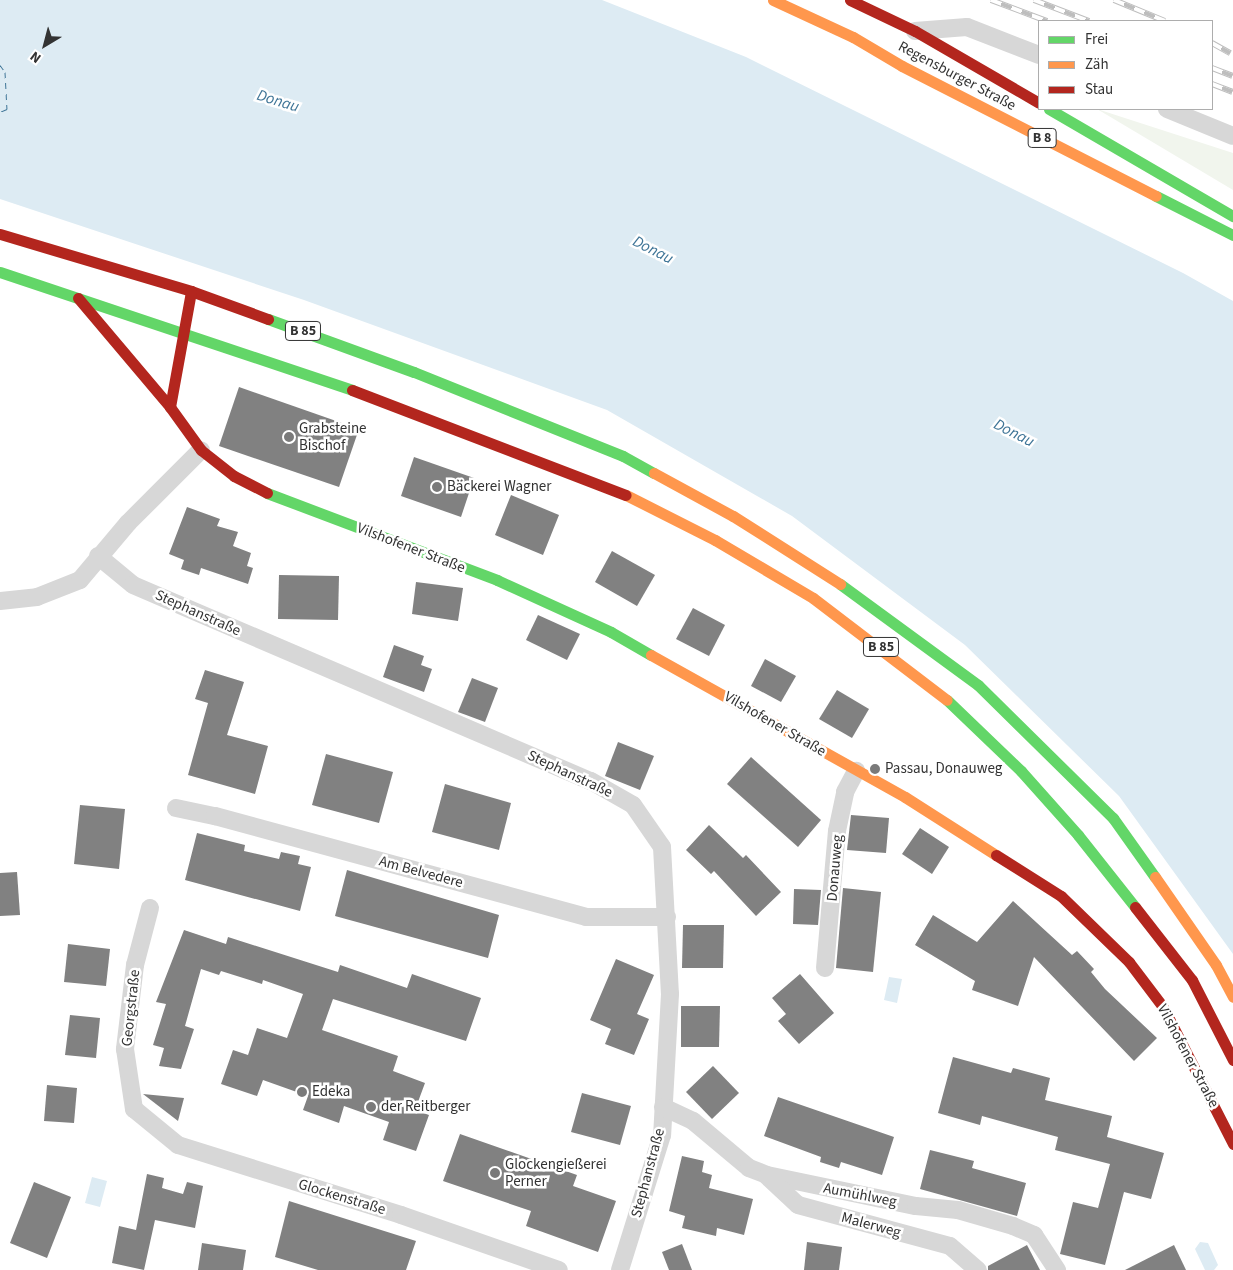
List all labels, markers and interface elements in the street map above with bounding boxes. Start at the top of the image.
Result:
north arrow [20,20,70,70]
legend [1038,20,1213,110]
text: Frei [1085,29,1108,50]
street label: Regensburger Straße [895,37,1019,115]
text: N [26,46,46,68]
text: Zäh [1085,54,1109,75]
text: Stau [1085,79,1113,100]
water label: Donau [255,86,301,116]
road number: B 8 [1027,126,1057,150]
water label: Donau [629,232,677,268]
road number: B 85 [284,320,322,342]
water label: Donau [990,415,1038,451]
place label: Grabsteine Bischof [299,419,367,454]
marker: Grabsteine Bischof [283,431,295,443]
place label: Bäckerei Wagner [447,478,552,496]
marker: Bäckerei Wagner [431,481,443,493]
street label: Vilshofener Straße [354,519,468,577]
street label: Stephanstraße [152,586,244,640]
road number: B 85 [862,636,900,659]
street label: Vilshofener Straße [721,688,829,760]
street label: Stephanstraße [525,746,615,802]
place label: Passau, Donauweg [885,760,1002,778]
marker: Passau, Donauweg [869,763,881,775]
street label: Donauweg [823,834,847,902]
street label: Am Belvedere [377,852,465,892]
street label: Georgstraße [118,969,144,1047]
street label: Vilshofener Straße [1153,1001,1223,1111]
place label: Edeka [312,1083,350,1101]
marker: Edeka [296,1086,308,1098]
place label: der Reitberger [381,1098,470,1116]
marker: der Reitberger [365,1101,377,1113]
street label: Stephanstraße [627,1126,669,1220]
place label: Glockengießerei Perner [505,1155,607,1190]
marker: Glockengießerei Perner [489,1167,501,1179]
street label: Glockenstraße [296,1175,388,1219]
street label: Aumühlweg [822,1179,898,1211]
street label: Malerweg [839,1208,903,1242]

